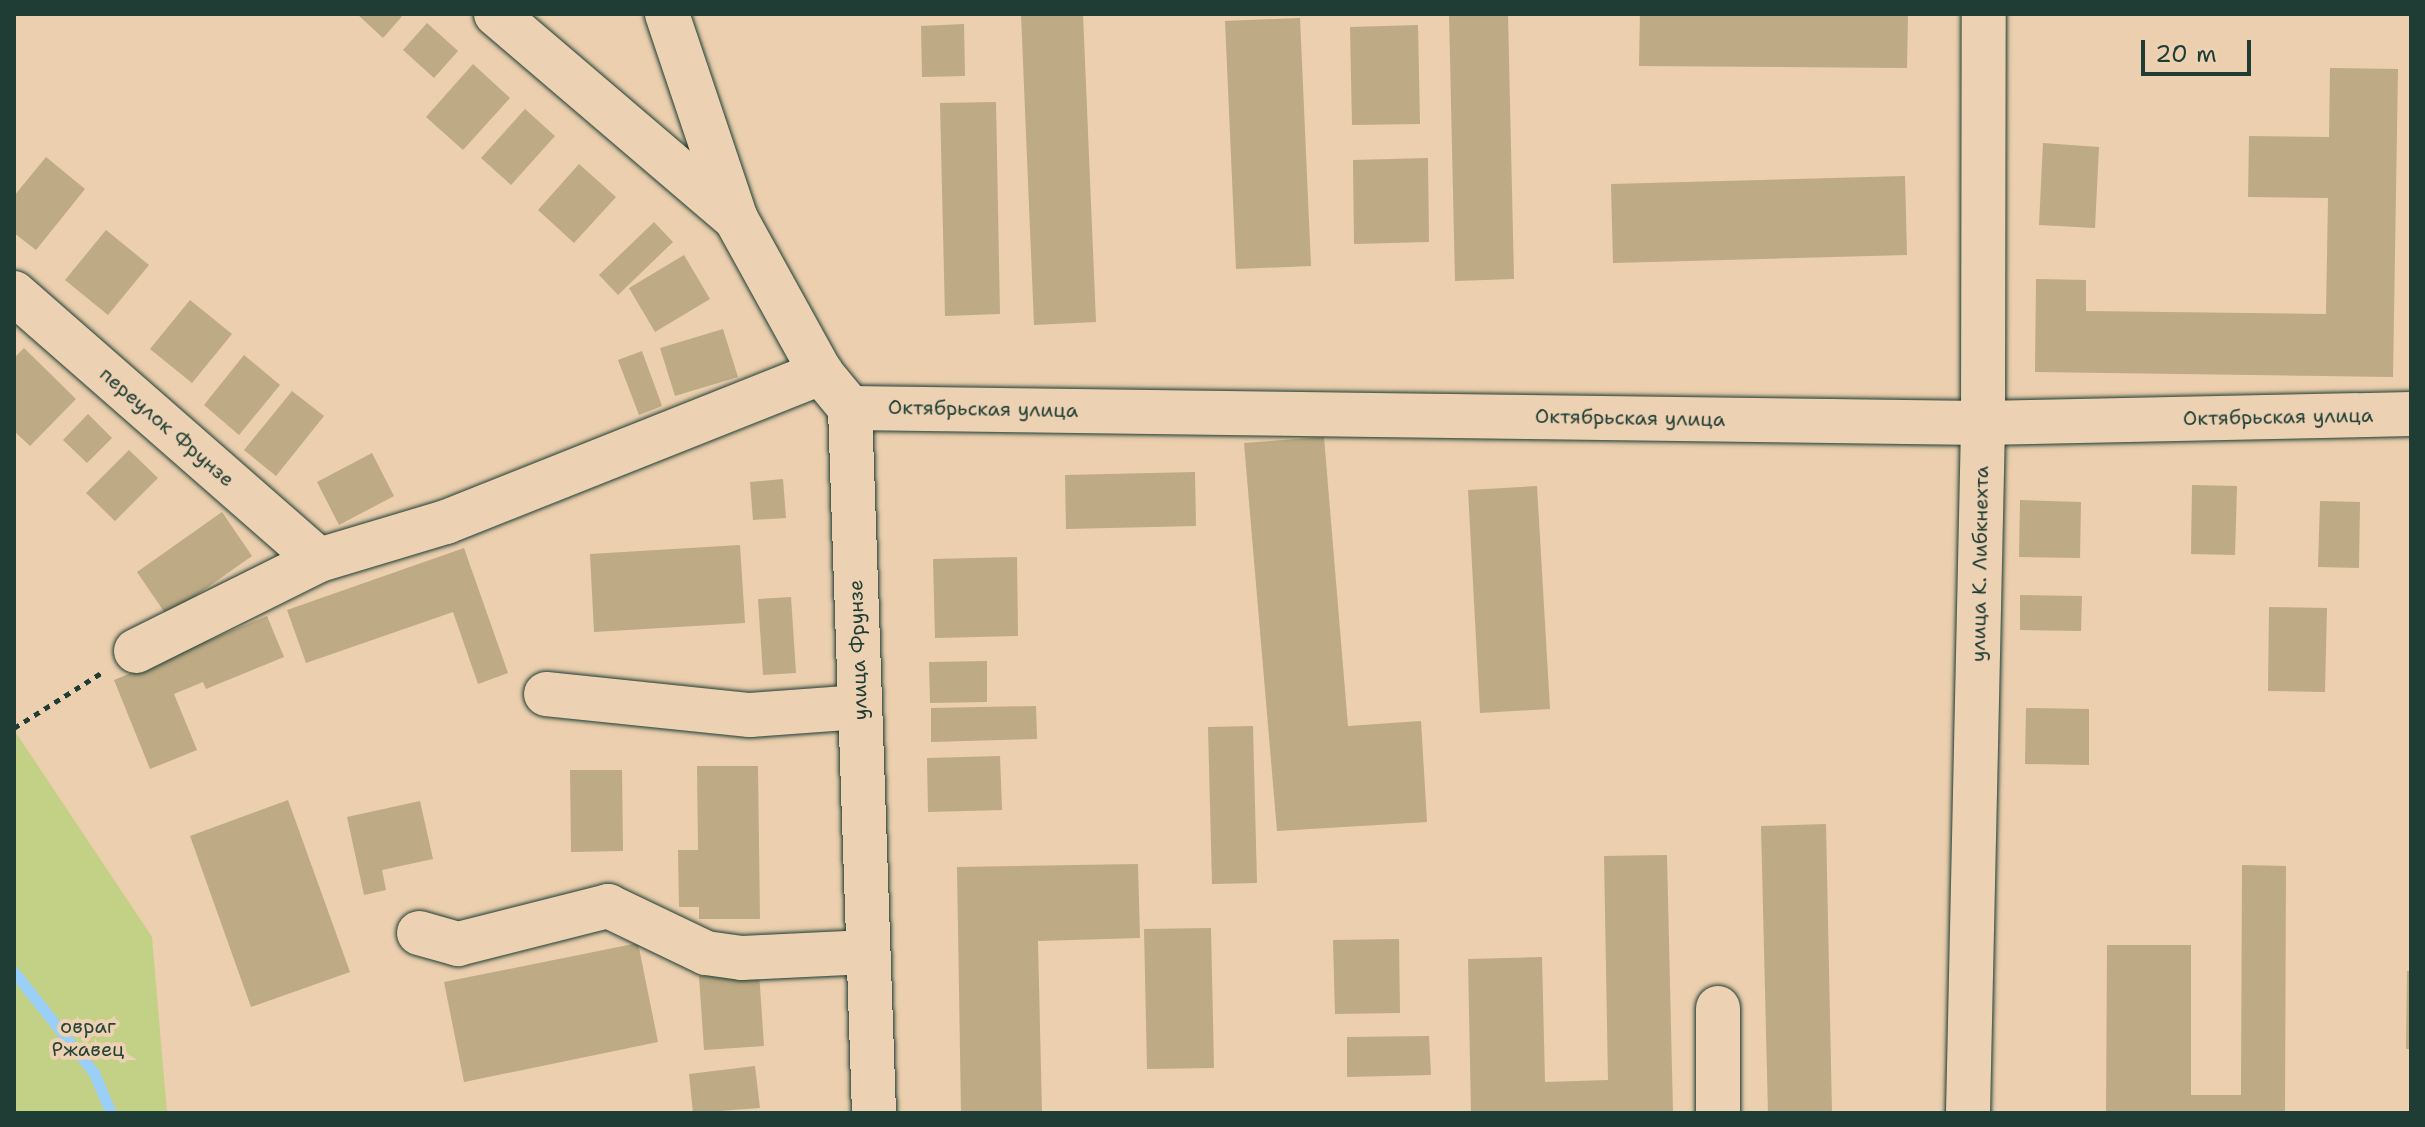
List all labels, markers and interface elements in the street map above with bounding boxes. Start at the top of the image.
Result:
scale bar [2145,24,2255,74]
text: 20 m [2155,38,2217,70]
street label: переулок Фрунзе [95,362,239,492]
street label: Октябрьская улица [888,395,1078,423]
street label: Октябрьская улица [2183,403,2373,431]
street label: Октябрьская улица [1535,404,1725,432]
street label: улица К. Либкнехта [1966,466,1994,662]
street label: улица Фрунзе [844,579,872,721]
park label: овраг Ржавец [52,1015,124,1062]

